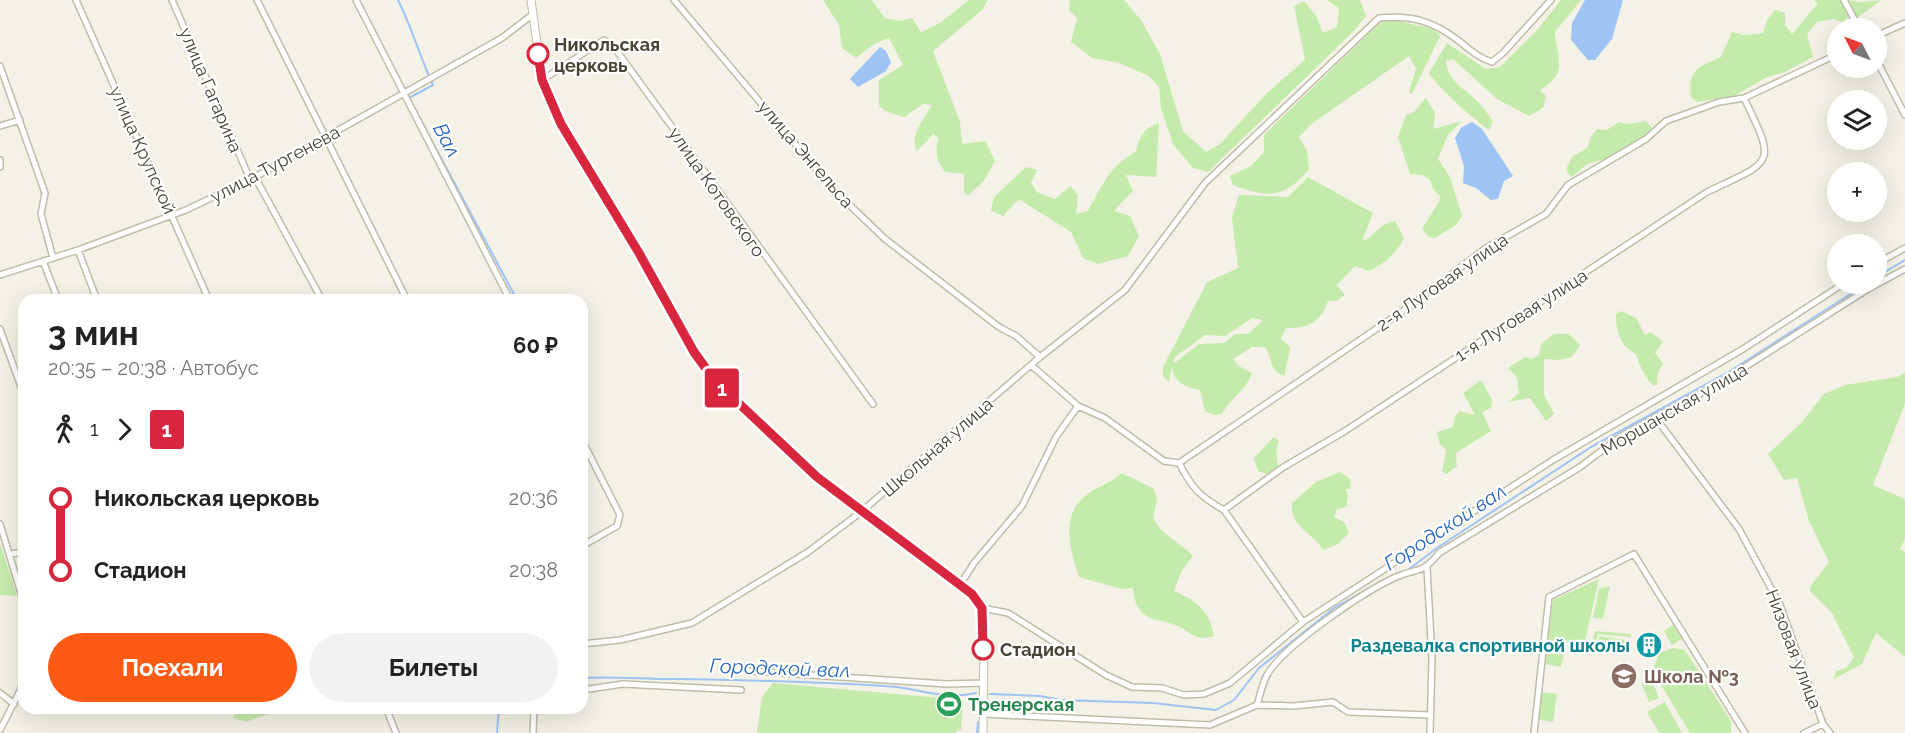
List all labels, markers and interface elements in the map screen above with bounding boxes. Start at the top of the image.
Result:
north arrow [1827,18,1887,78]
map controls [1827,18,1887,294]
street label: улица Гагарина [175,24,247,156]
place label: Никольская церковь [554,34,660,76]
marker: Никольская церковь [527,43,549,65]
street label: улица Крупской [105,83,181,217]
button: layers [1827,90,1887,150]
street label: улица Энгельса [754,96,858,212]
water label: Вал [428,119,466,161]
street label: улица Тургенева [207,121,343,207]
street label: улица Котовского [664,123,770,261]
button: + [1827,162,1887,222]
street label: 2-я Луговая улица [1372,229,1512,335]
button: − [1827,234,1887,294]
street label: 1-я Луговая улица [1451,264,1591,366]
text: 3 мин [48,314,139,353]
text: 60 ₽ [513,332,558,358]
text: 20:35 – 20:38 · Автобус [48,356,259,380]
street label: Моршанская улица [1597,359,1751,459]
line badge: 1 [702,368,742,408]
text: 1 [717,376,727,401]
street label: Школьная улица [877,393,997,501]
icon: walk [48,413,81,446]
icon: forward [108,413,141,446]
text: 1 [90,417,99,441]
text: 1 [162,417,172,442]
water label: Городской вал [1379,479,1511,575]
text: Никольская церковь [94,485,319,511]
text: 20:36 [509,486,558,510]
text: Стадион [94,557,187,583]
text: 20:38 [509,558,558,582]
street label: Низовая улица [1761,586,1827,712]
building icon: Раздевалка спортивной школы [1634,630,1664,660]
button: Поехали [48,633,297,702]
button: Билеты [309,633,558,702]
place label: Раздевалка спортивной школы [1351,635,1630,656]
marker: Стадион [972,638,994,660]
place label: Стадион [1000,639,1076,660]
water label: Городской вал [709,654,851,682]
school or university icon: Школа №3 [1609,661,1639,691]
place label: Школа №3 [1644,666,1739,687]
sports icon: Тренерская [934,689,964,719]
place label: Тренерская [968,694,1074,715]

